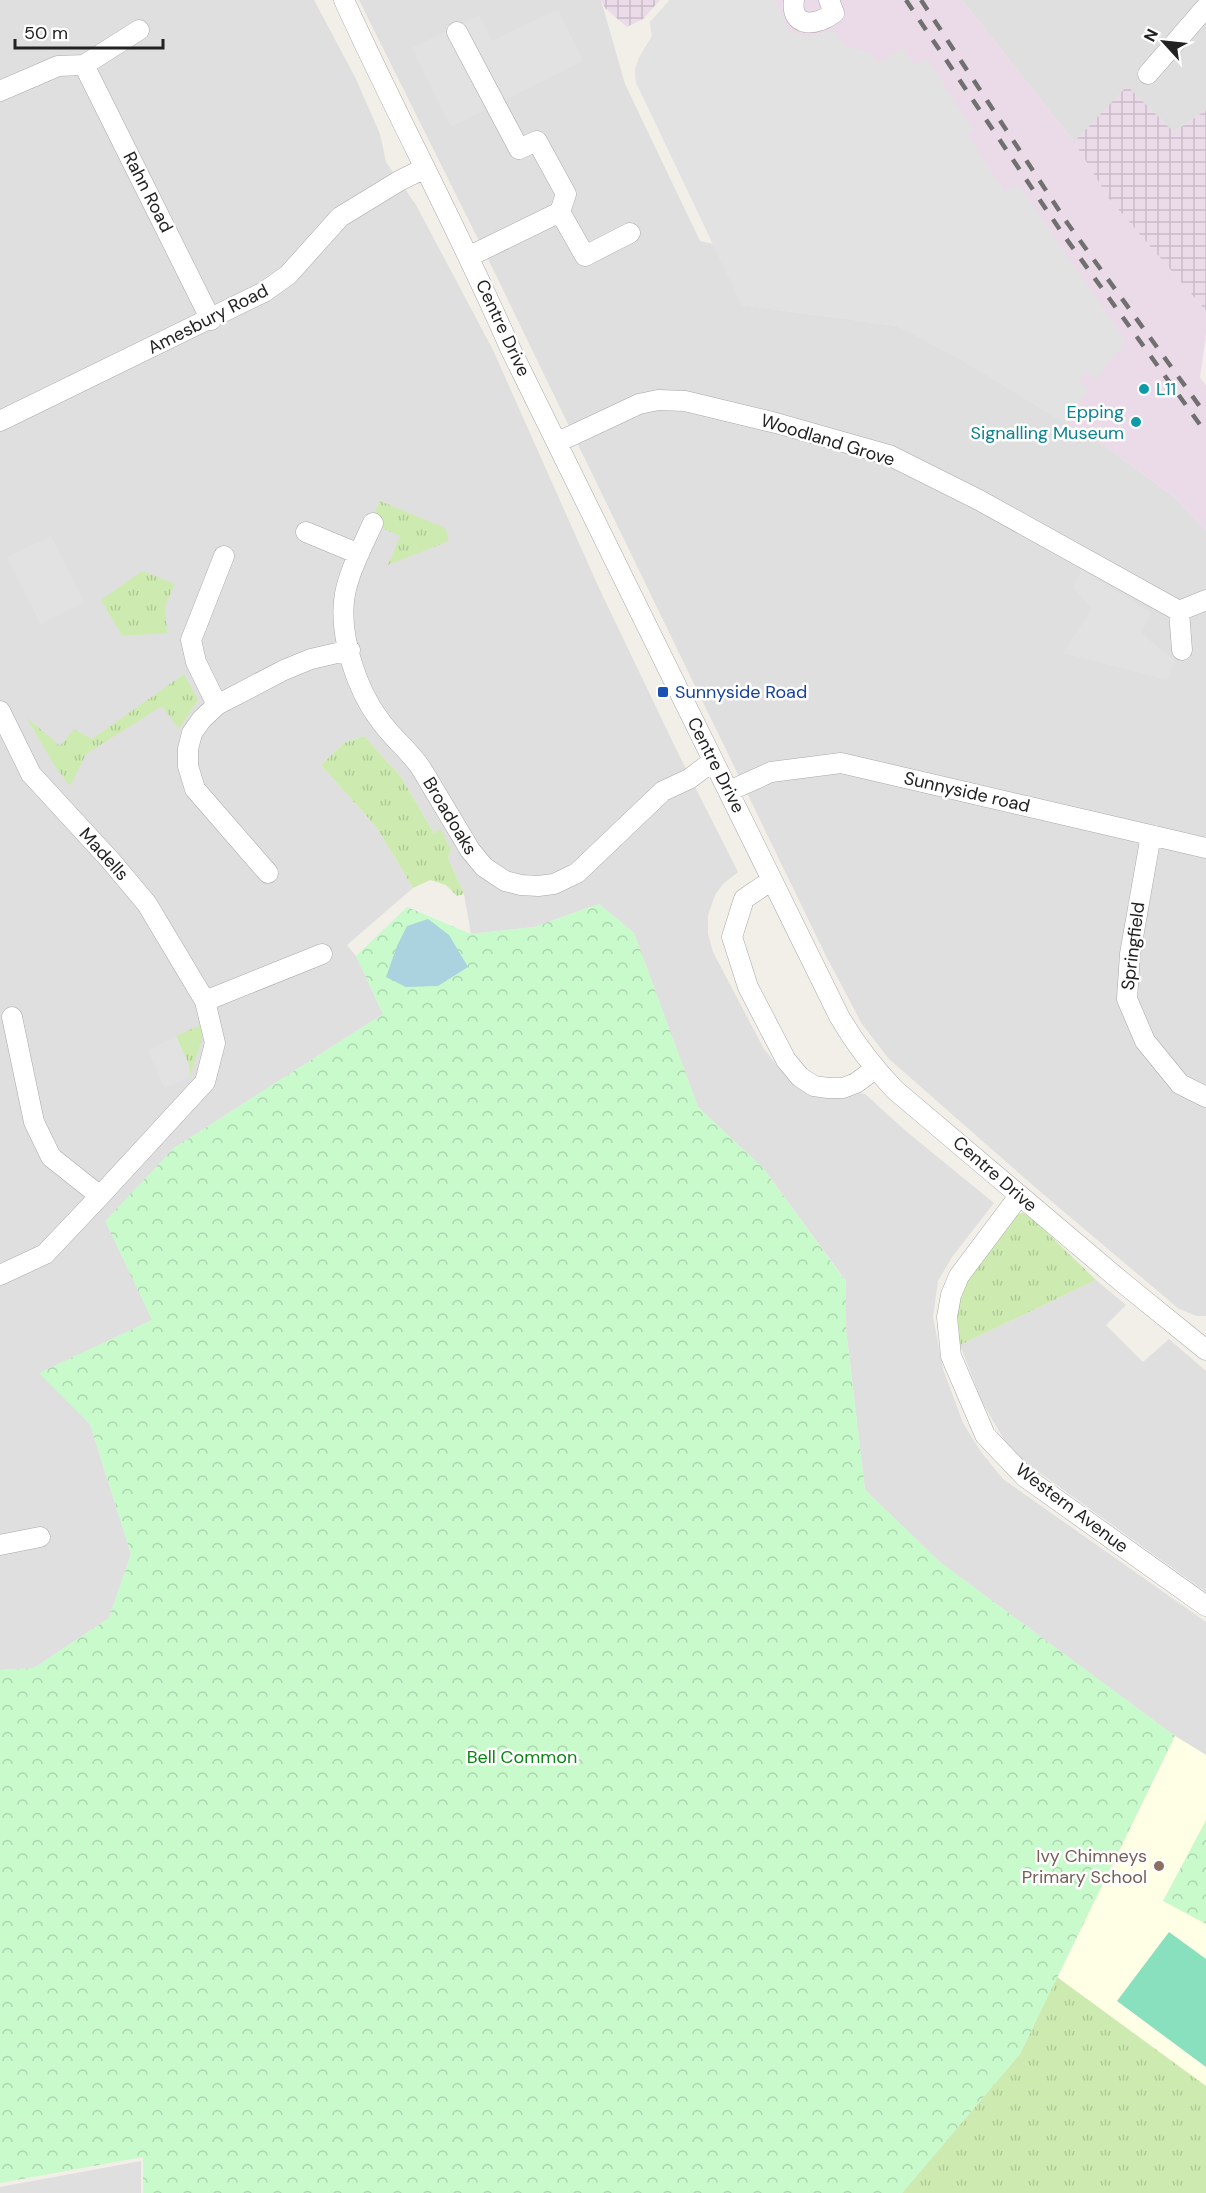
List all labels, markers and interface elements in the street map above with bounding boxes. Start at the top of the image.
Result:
scale bar [15,12,164,50]
north arrow [1134,12,1194,72]
text: 50 m [24,21,68,45]
text: N [1139,25,1163,45]
street label: Rahn Road [117,148,179,236]
street label: Centre Drive [470,276,536,380]
street label: Amesbury Road [144,278,272,360]
place label: L11 [1156,377,1176,401]
marker: L11 [1137,382,1151,396]
place label: Epping Signalling Museum [970,400,1124,445]
street label: Woodland Grove [758,408,898,472]
marker: Epping Signalling Museum [1129,415,1143,429]
place label: Sunnyside Road [675,680,807,704]
marker: Sunnyside Road [656,685,670,699]
street label: Centre Drive [682,713,750,817]
street label: Sunnyside road [902,766,1032,818]
street label: Broadoaks [417,773,483,859]
street label: Madells [74,822,134,886]
street label: Springfield [1116,901,1150,991]
street label: Centre Drive [948,1131,1042,1217]
street label: Western Avenue [1011,1458,1133,1558]
park label: Bell Common [467,1745,577,1769]
place label: Ivy Chimneys Primary School [1022,1844,1147,1889]
marker: Ivy Chimneys Primary School [1152,1859,1166,1873]

